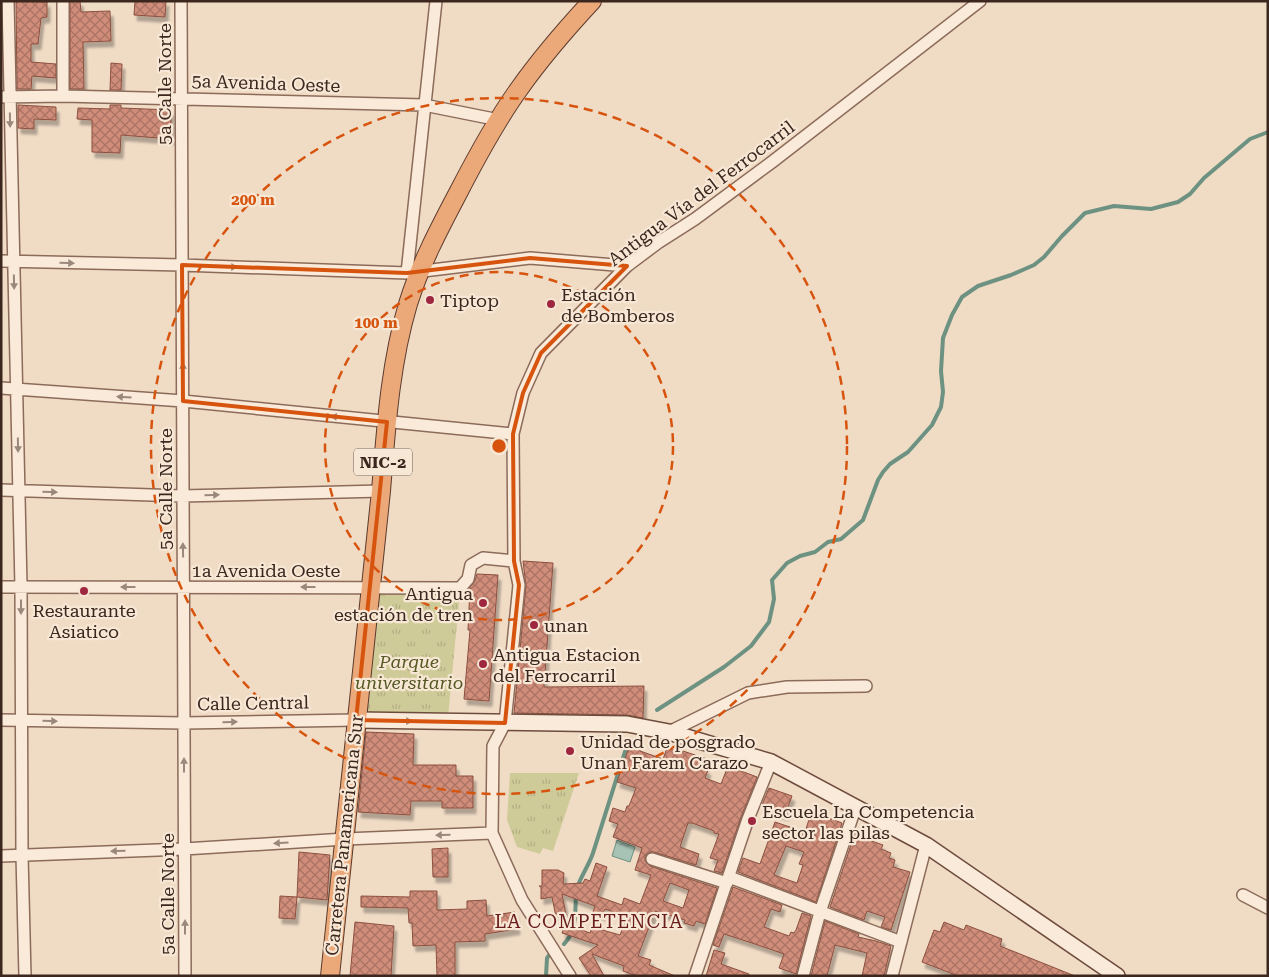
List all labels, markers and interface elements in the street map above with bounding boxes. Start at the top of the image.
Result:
street label: 5a Calle Norte [154,23,175,145]
street label: 5a Avenida Oeste [191,70,341,96]
one-way arrow [6,112,14,128]
street label: Antigua Vía del Ferrocarril [604,116,799,270]
text: 200 m [231,191,275,209]
one-way arrow [60,259,76,267]
one-way arrow [222,263,238,271]
one-way arrow [10,275,18,291]
place label: Estación de Bomberos [561,284,675,326]
place label: Tiptop [440,290,499,311]
marker: Tiptop [424,294,436,306]
marker: Estación de Bomberos [545,298,557,310]
text: 100 m [354,314,398,332]
one-way arrow [178,361,186,377]
one-way arrow [116,393,132,401]
one-way arrow [330,413,346,421]
street label: 5a Calle Norte [155,428,176,550]
one-way arrow [14,437,22,453]
centre of rings [490,437,508,455]
road number: NIC-2 [354,448,412,476]
one-way arrow [42,488,58,496]
one-way arrow [205,491,221,499]
one-way arrow [179,541,187,557]
street label: 1a Avenida Oeste [192,560,341,581]
one-way arrow [119,583,135,591]
one-way arrow [299,583,315,591]
place label: Antigua estación de tren [334,583,473,625]
marker: Restaurante Asiatico [78,585,90,597]
marker: Antigua estación de tren [477,597,489,609]
one-way arrow [17,600,25,616]
place label: Restaurante Asiatico [32,600,136,642]
place label: unan [544,615,589,636]
marker: unan [528,619,540,631]
place label: Antigua Estacion del Ferrocarril [493,644,641,686]
park label: Parque universitario [355,651,463,693]
marker: Antigua Estacion del Ferrocarril [477,658,489,670]
street label: Calle Central [197,692,310,714]
street label: Carretera Panamericana Sur [321,713,367,957]
one-way arrow [42,717,58,725]
one-way arrow [397,717,413,725]
one-way arrow [222,718,238,726]
place label: Unidad de posgrado Unan Farem Carazo [580,731,756,773]
marker: Unidad de posgrado Unan Farem Carazo [564,745,576,757]
one-way arrow [180,756,188,772]
place label: Escuela La Competencia sector las pilas [762,801,975,843]
marker: Escuela La Competencia sector las pilas [746,815,758,827]
one-way arrow [435,832,451,840]
street label: 5a Calle Norte [157,833,178,955]
one-way arrow [272,839,288,847]
one-way arrow [110,848,126,856]
district label: LA COMPETENCIA [495,910,683,933]
one-way arrow [181,919,189,935]

